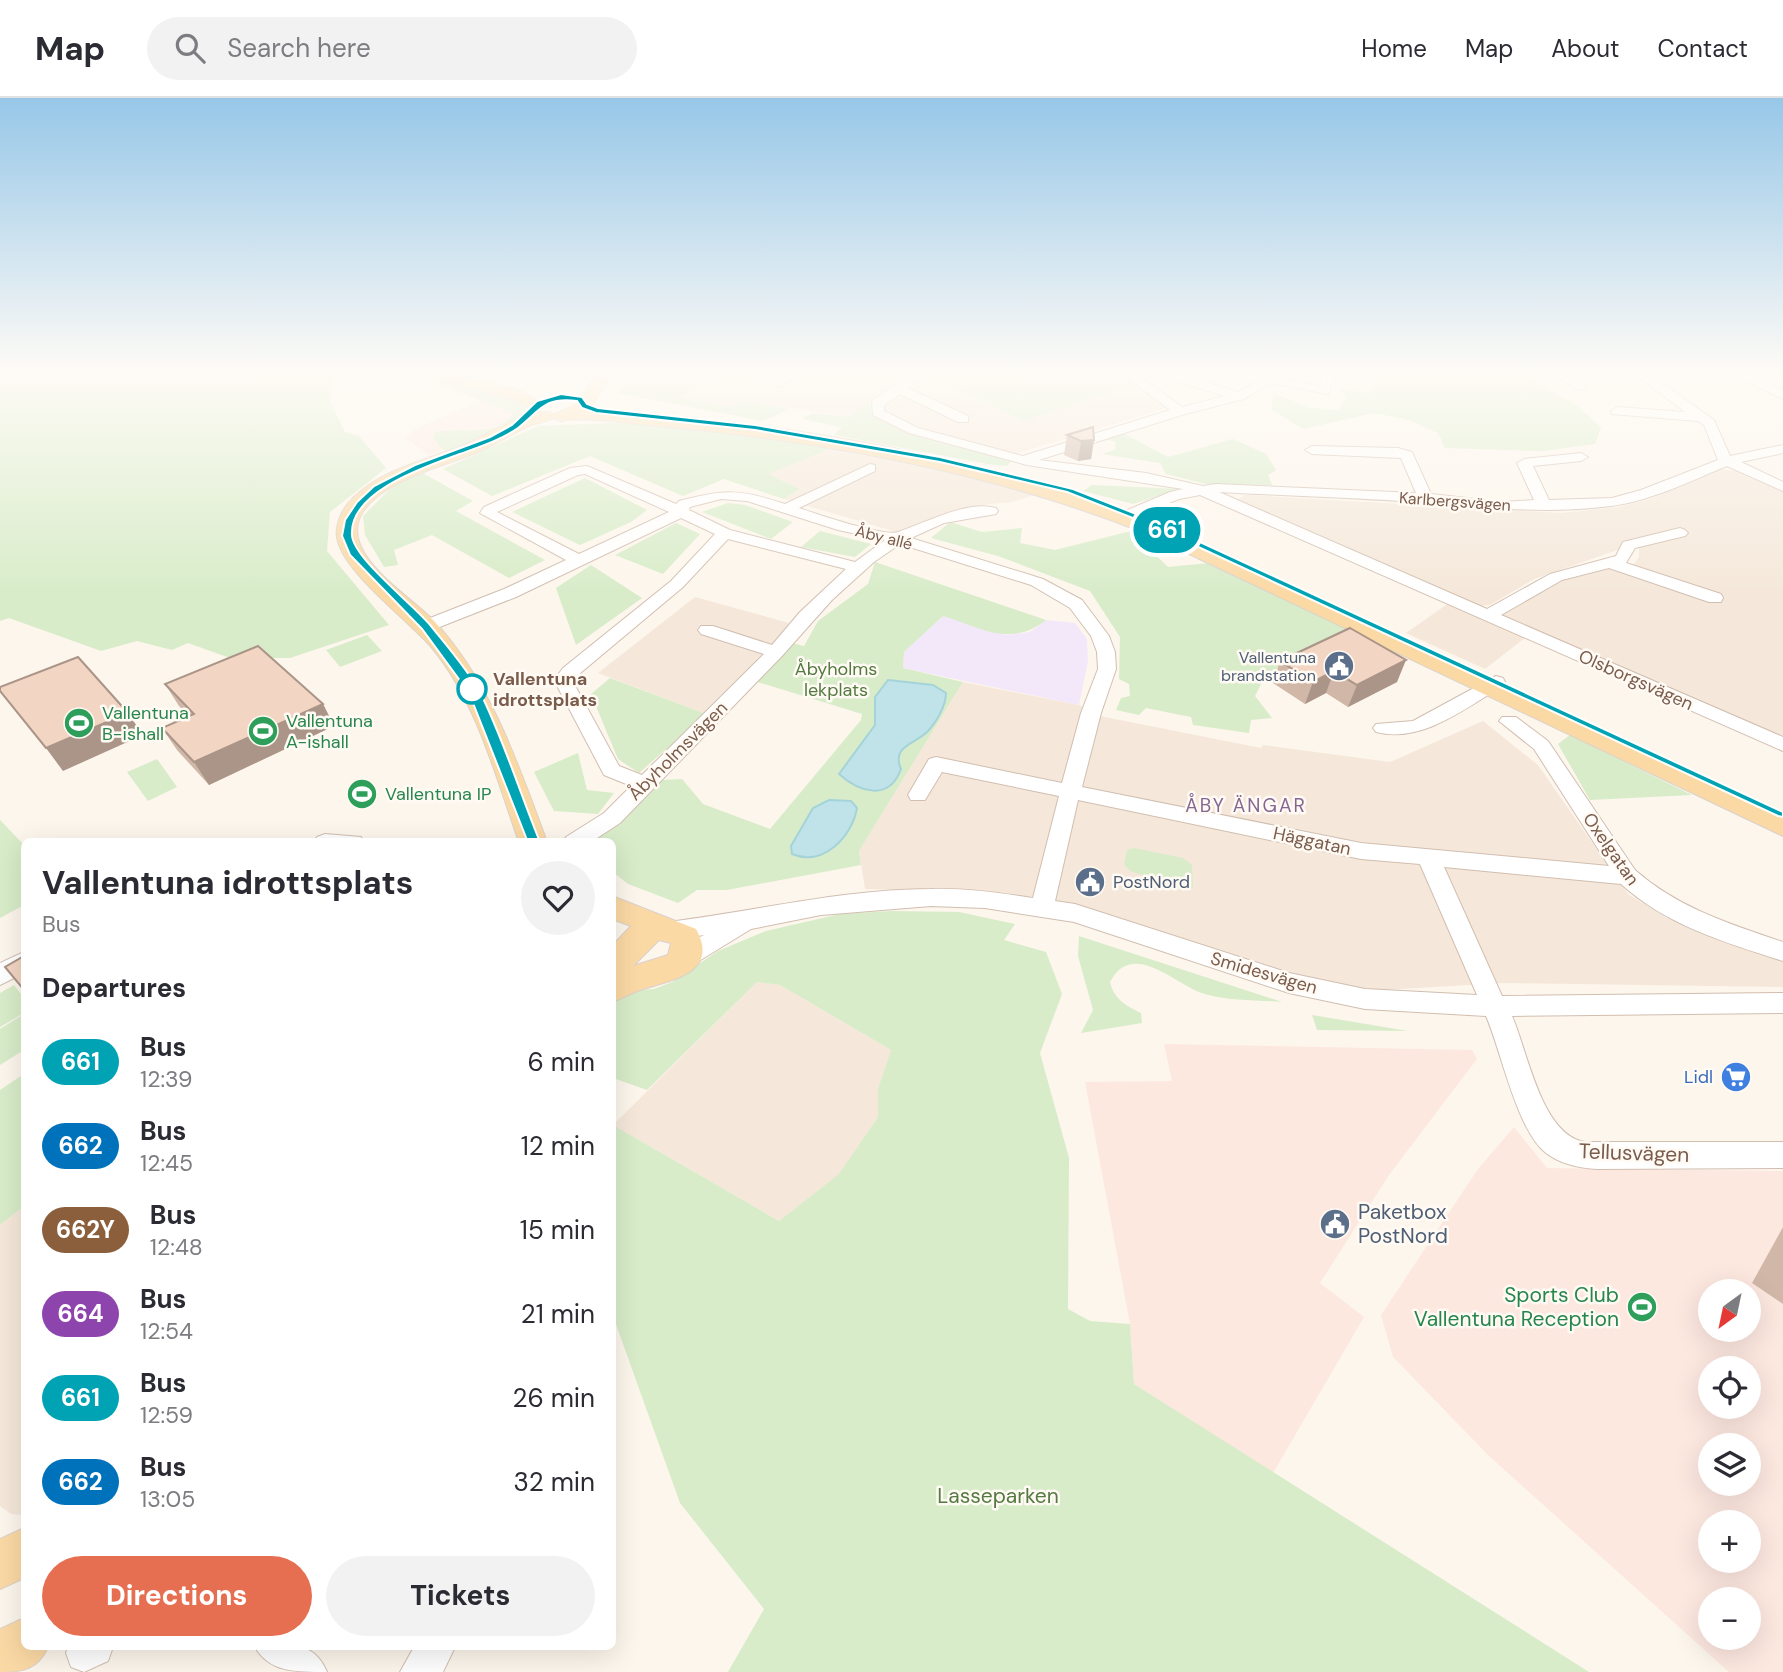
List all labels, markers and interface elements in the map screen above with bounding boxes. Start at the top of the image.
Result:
search box [147,17,637,80]
text: Map [35,27,105,70]
icon: search [171,29,209,67]
text: Search here [227,31,371,65]
text: Home [1361,33,1427,64]
text: Map [1465,33,1513,64]
text: About [1551,33,1620,64]
text: Contact [1658,33,1748,64]
street label: Karlbergsvägen [1398,487,1512,516]
line badge: 661 [1127,507,1207,553]
text: 661 [1147,514,1187,545]
street label: Åby allé [853,520,915,555]
street label: Olsborgsvägen [1575,644,1697,716]
place label: Vallentuna brandstation [1221,647,1316,686]
public building icon: Vallentuna brandstation [1322,649,1356,683]
park label: Åbyholms lekplats [795,657,877,702]
place label: Vallentuna idrottsplats [493,667,597,712]
marker: Vallentuna idrottsplats [457,674,487,704]
street label: Åbyholmsvägen [623,696,733,806]
place label: Vallentuna B-ishall [102,701,189,746]
sports icon: Vallentuna B-ishall [62,706,96,740]
place label: Vallentuna A-ishall [286,709,373,754]
sports icon: Vallentuna A-ishall [246,714,280,748]
sports icon: Vallentuna IP [345,777,379,811]
place label: Vallentuna IP [385,782,491,806]
district label: ÅBY ÄNGAR [1185,793,1307,818]
street label: Oxelgatan [1577,808,1645,890]
street label: Häggatan [1271,821,1353,861]
text: Vallentuna idrottsplats [42,861,413,904]
button: heart [521,861,595,935]
public building icon: PostNord [1073,865,1107,899]
place label: PostNord [1113,870,1190,894]
text: Bus [42,909,81,939]
street label: Smidesvägen [1208,946,1320,1000]
text: Departures [42,971,186,1005]
text: Bus [140,1030,186,1064]
text: 6 min [527,1045,595,1079]
text: 661 [61,1046,100,1077]
supermarket icon: Lidl [1719,1060,1753,1094]
text: 12:39 [140,1064,192,1094]
place label: Lidl [1684,1065,1713,1089]
text: Bus [140,1114,186,1148]
text: 12 min [521,1129,595,1163]
text: 662 [58,1130,103,1161]
street label: Tellusvägen [1578,1137,1690,1169]
text: 12:45 [140,1148,193,1178]
text: Bus [150,1198,196,1232]
place label: Paketbox PostNord [1358,1198,1448,1250]
public building icon: Paketbox PostNord [1318,1207,1352,1241]
text: 15 min [520,1213,595,1247]
text: 662Y [56,1214,115,1245]
text: 12:48 [150,1232,203,1262]
north arrow [1698,1279,1760,1342]
map controls [1698,1279,1761,1650]
place label: Sports Club Vallentuna Reception [1414,1281,1619,1333]
text: Bus [140,1282,186,1316]
sports icon: Sports Club Vallentuna Reception [1625,1290,1659,1324]
text: 21 min [521,1297,595,1331]
text: 664 [57,1298,104,1329]
text: 12:54 [140,1316,193,1346]
button: locate [1698,1356,1761,1419]
text: Bus [140,1366,186,1400]
text: 26 min [512,1381,595,1415]
text: 661 [61,1382,100,1413]
text: 12:59 [140,1400,193,1430]
button: layers [1698,1433,1761,1496]
text: Bus [140,1450,186,1484]
text: 32 min [513,1465,595,1499]
text: 662 [58,1466,103,1497]
park label: Lasseparken [937,1482,1059,1510]
text: 13:05 [140,1484,195,1514]
button: + [1698,1510,1761,1573]
button: Directions [42,1556,312,1636]
button: Tickets [326,1556,595,1636]
button: − [1698,1587,1761,1650]

